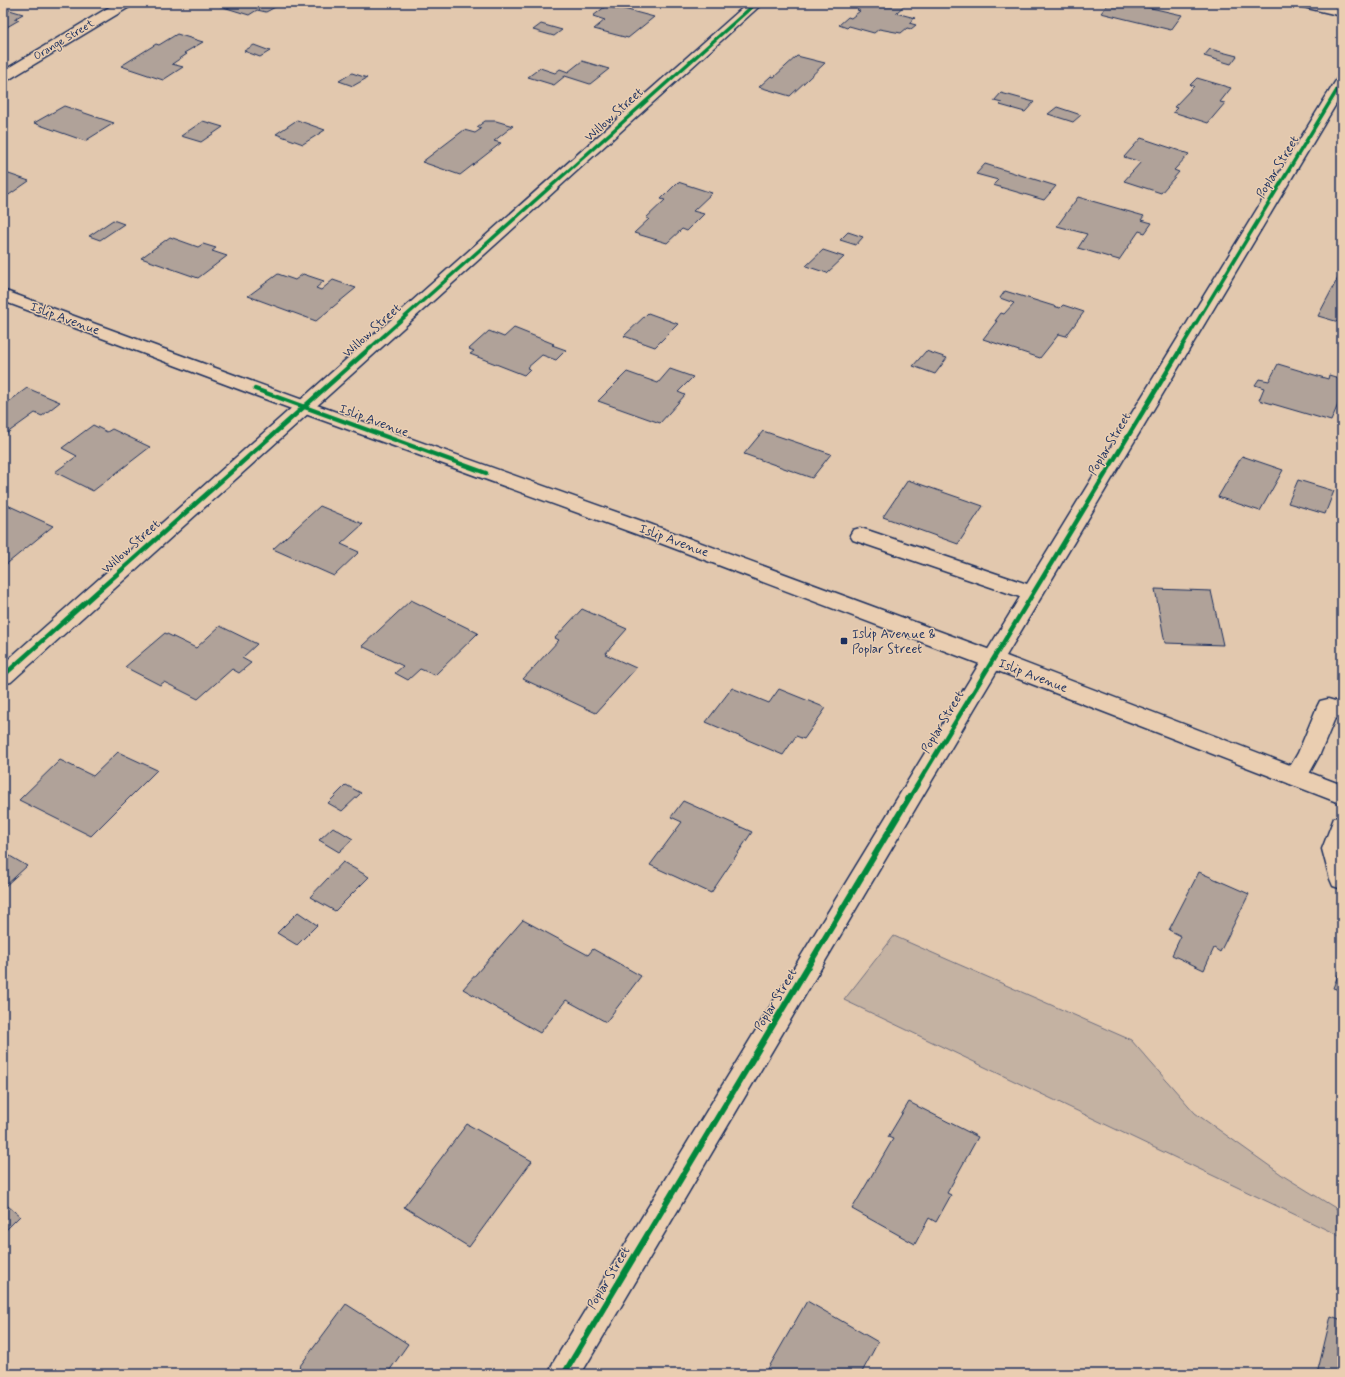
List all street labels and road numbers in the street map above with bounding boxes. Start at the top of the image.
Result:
street label: Orange Street [31,16,98,64]
street label: Willow Street [581,84,647,146]
street label: Poplar Street [1253,132,1303,201]
street label: Islip Avenue [28,299,102,339]
street label: Willow Street [339,300,405,362]
street label: Islip Avenue [337,401,411,441]
street label: Poplar Street [1085,409,1135,478]
street label: Willow Street [98,516,164,578]
street label: Islip Avenue [637,521,711,561]
street label: Islip Avenue [996,655,1070,697]
street label: Poplar Street [918,687,968,756]
street label: Poplar Street [751,965,801,1034]
street label: Poplar Street [584,1243,634,1312]

